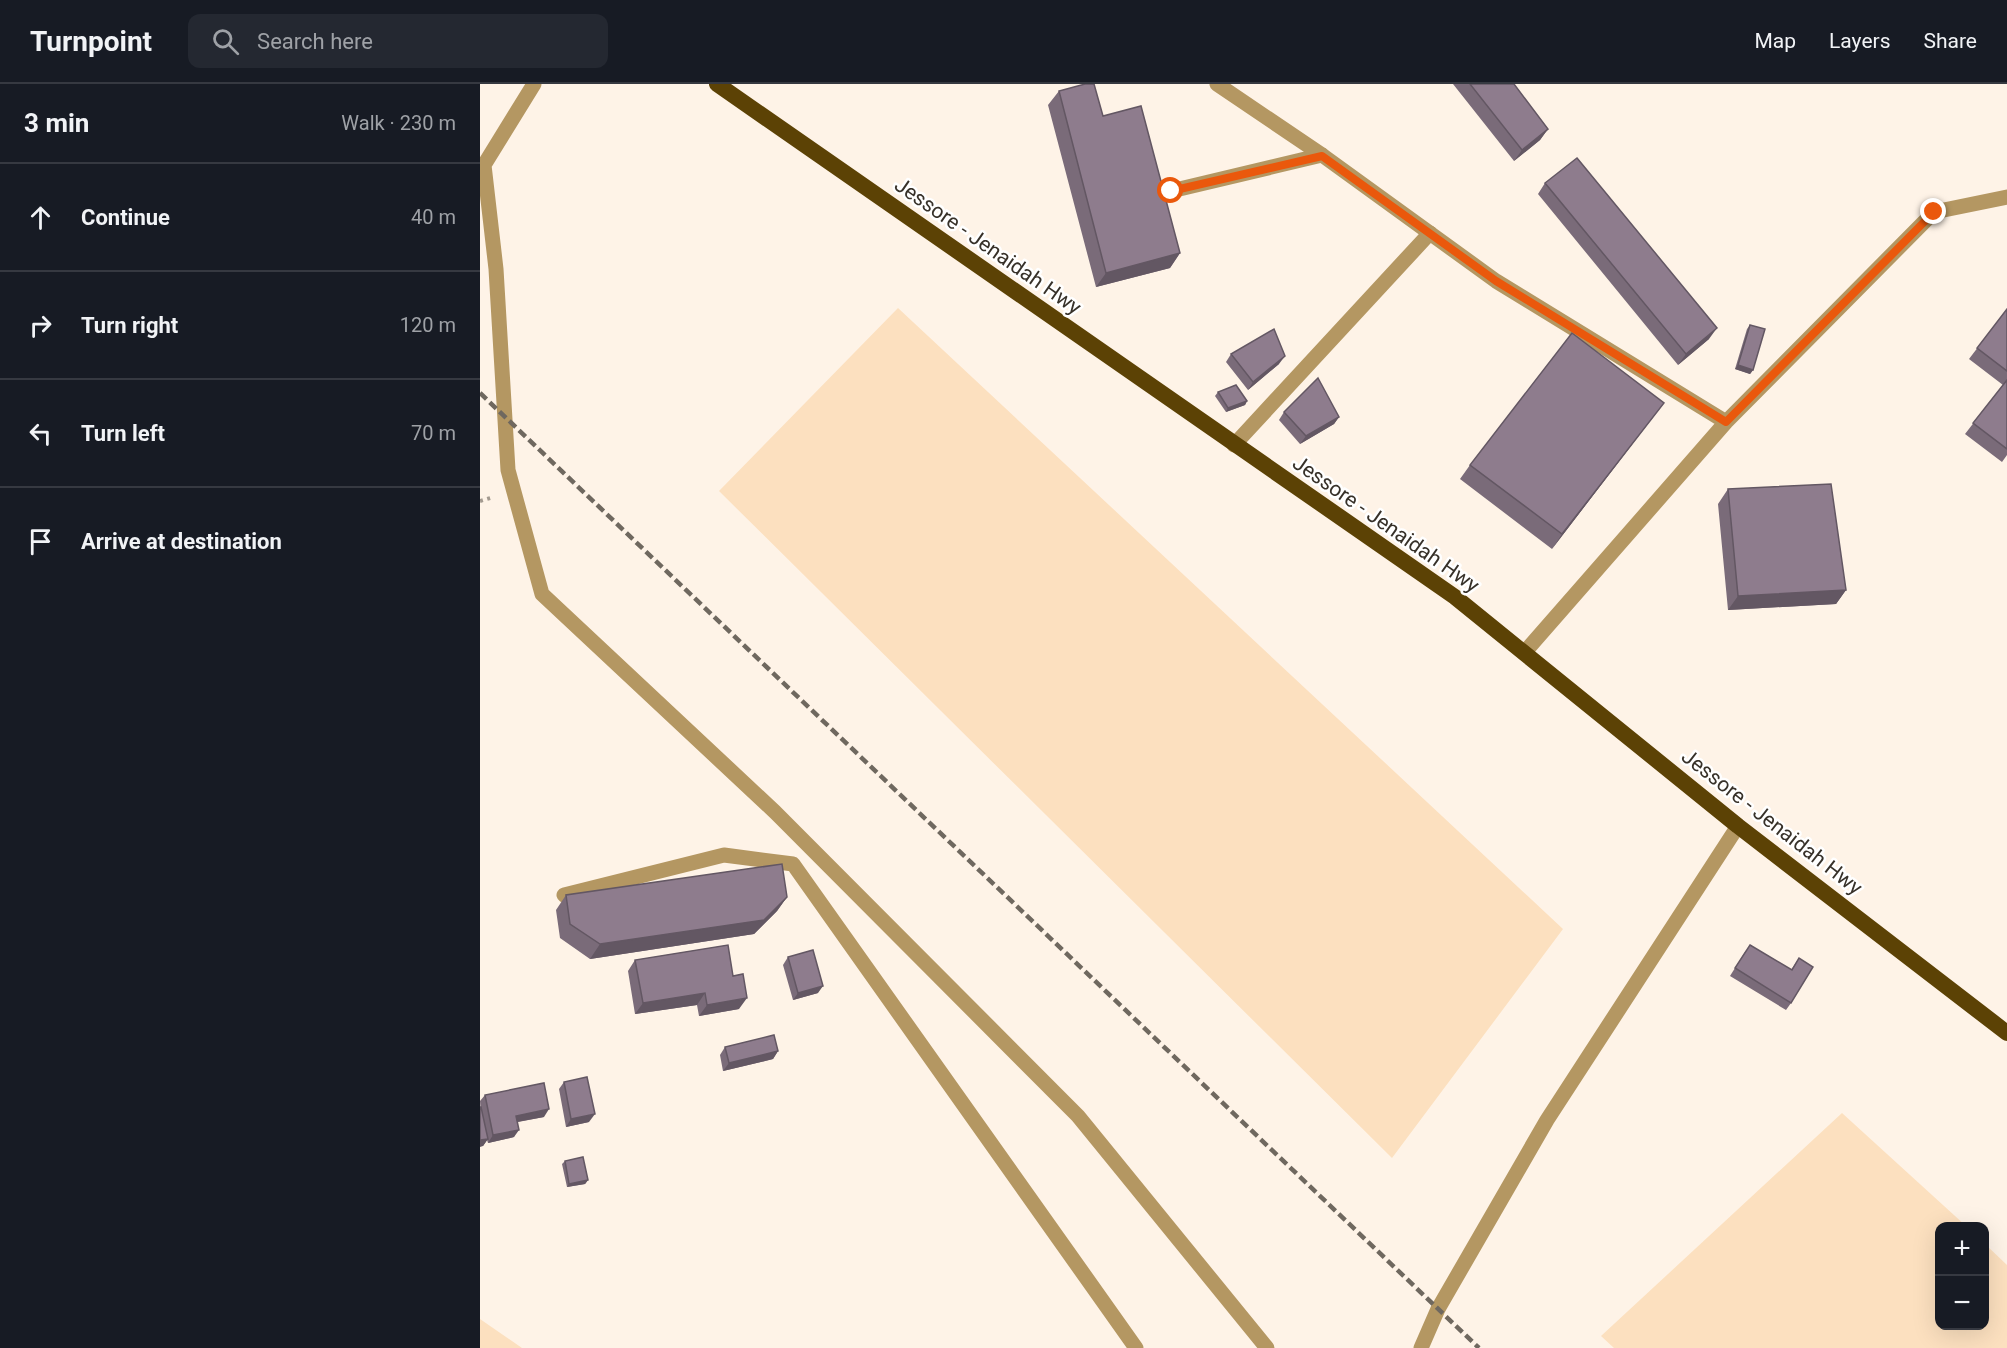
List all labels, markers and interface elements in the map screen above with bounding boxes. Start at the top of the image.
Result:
search box [188,14,608,68]
text: Turnpoint [30,25,152,58]
icon: search [209,25,242,58]
text: Search here [257,29,373,54]
text: Map [1754,29,1796,53]
text: Layers [1829,29,1890,53]
text: Share [1923,29,1977,53]
text: 3 min [24,108,89,138]
text: Walk · 230 m [341,111,456,135]
street label: Jessore - Jenaidah Hwy [890,172,1086,320]
route start [1157,177,1183,203]
route end [1920,198,1946,224]
icon: ahead [24,201,57,234]
text: Continue [81,205,170,230]
text: 40 m [411,205,456,229]
icon: right [24,309,57,342]
text: Turn right [81,313,178,338]
text: 120 m [400,313,456,337]
icon: left [24,417,57,450]
text: Turn left [81,421,165,446]
text: 70 m [411,421,456,445]
street label: Jessore - Jenaidah Hwy [1288,450,1484,598]
icon: arrive [24,525,57,558]
text: Arrive at destination [81,529,282,554]
street label: Jessore - Jenaidah Hwy [1677,744,1867,900]
map controls [1935,1222,1989,1330]
button: + [1935,1222,1989,1276]
button: − [1935,1276,1989,1330]

